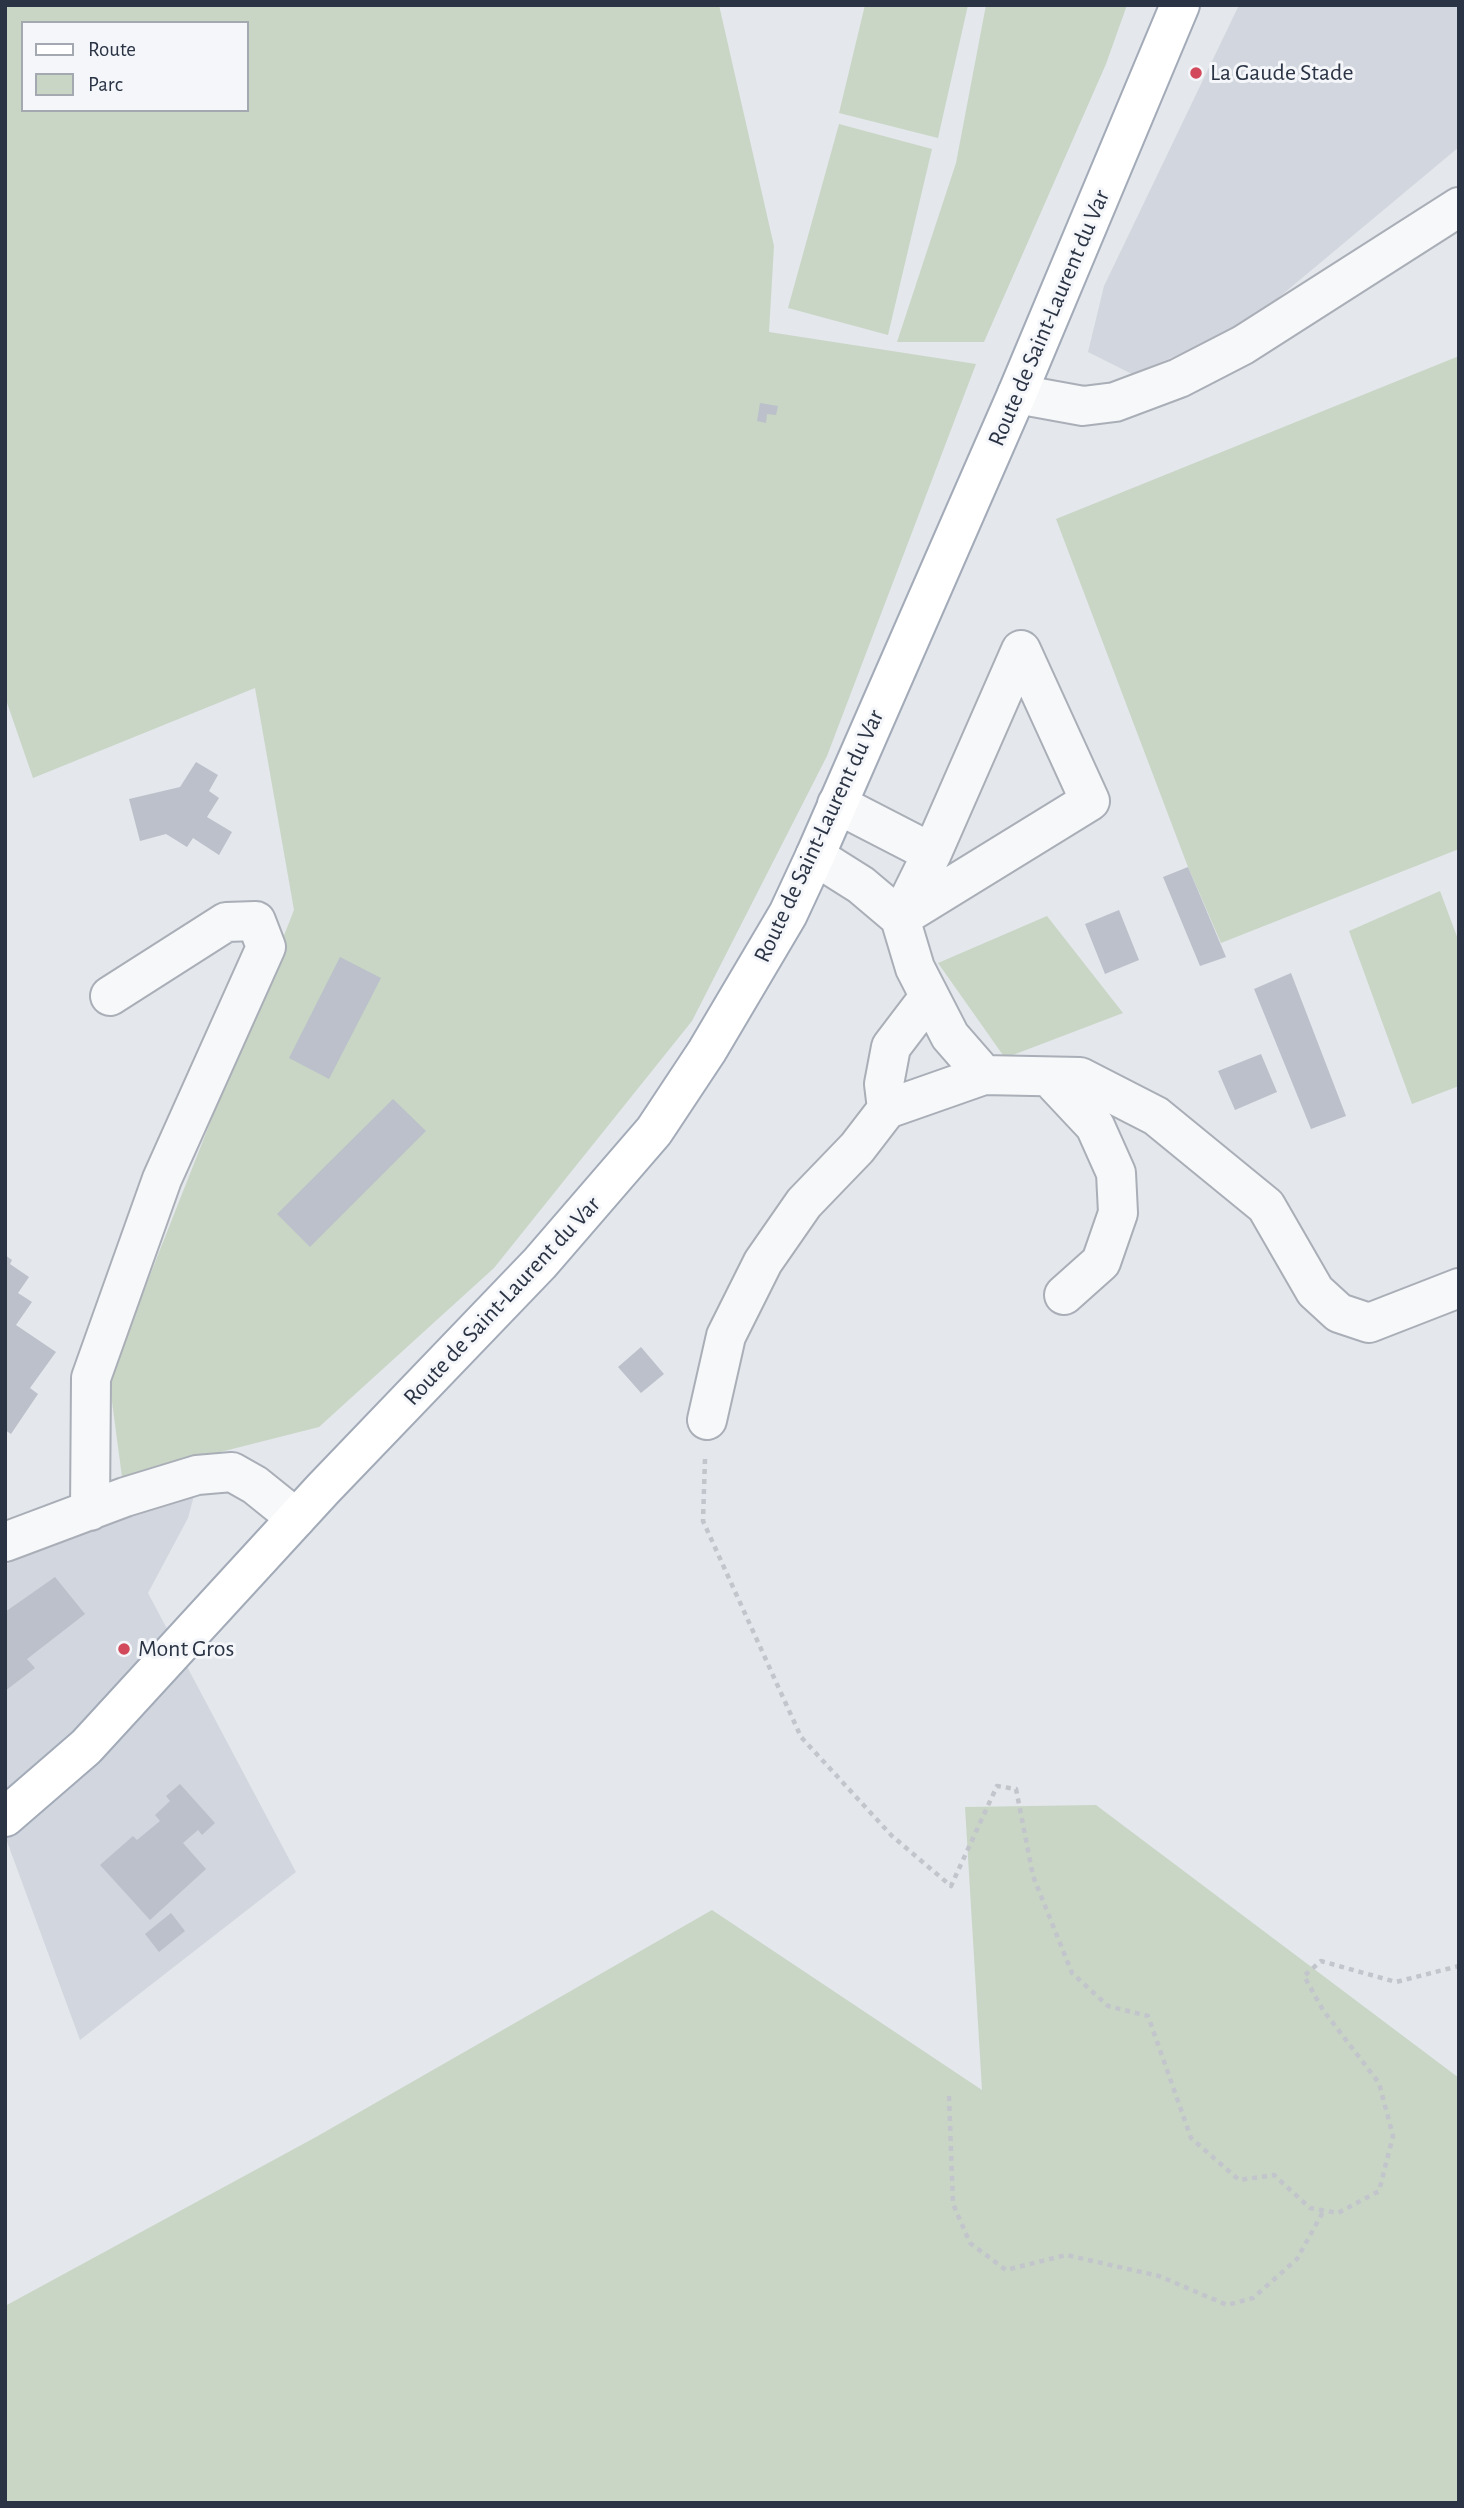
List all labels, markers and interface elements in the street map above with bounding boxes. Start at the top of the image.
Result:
legend [21,21,248,112]
text: Route [88,39,136,60]
place label: La Gaude Stade [1210,59,1353,87]
marker: La Gaude Stade [1188,65,1204,81]
text: Parc [88,74,123,95]
street label: Route de Saint-Laurent du Var [982,185,1116,451]
street label: Route de Saint-Laurent du Var [748,705,890,967]
street label: Route de Saint-Laurent du Var [397,1190,607,1412]
place label: Mont Gros [138,1635,234,1663]
marker: Mont Gros [116,1641,132,1657]

